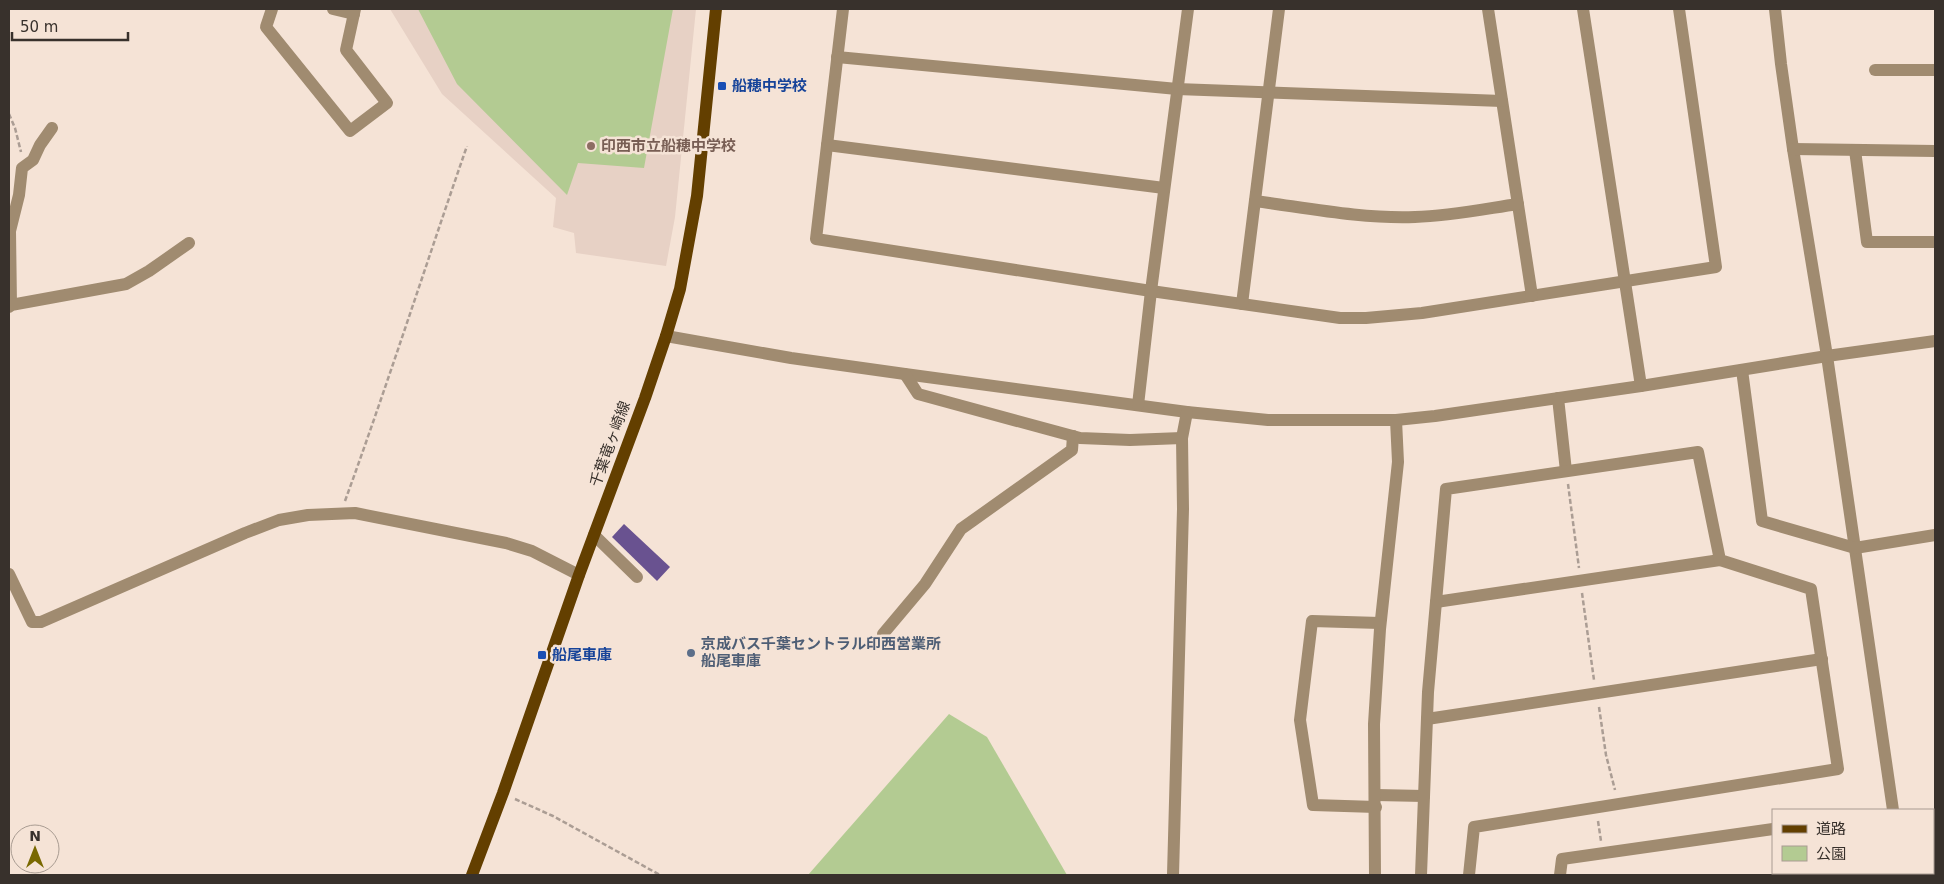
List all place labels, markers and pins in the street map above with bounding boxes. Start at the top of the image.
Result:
place label: 船穂中学校 [732,77,807,95]
marker: 船穂中学校 [716,80,728,92]
place label: 印西市立船穂中学校 [601,137,736,155]
marker: 印西市立船穂中学校 [585,140,597,152]
place label: 京成バス千葉セントラル印西営業所 船尾車庫 [701,635,941,670]
place label: 船尾車庫 [552,646,612,664]
marker: 京成バス千葉セントラル印西営業所 船尾車庫 [685,647,697,659]
marker: 船尾車庫 [536,649,548,661]

